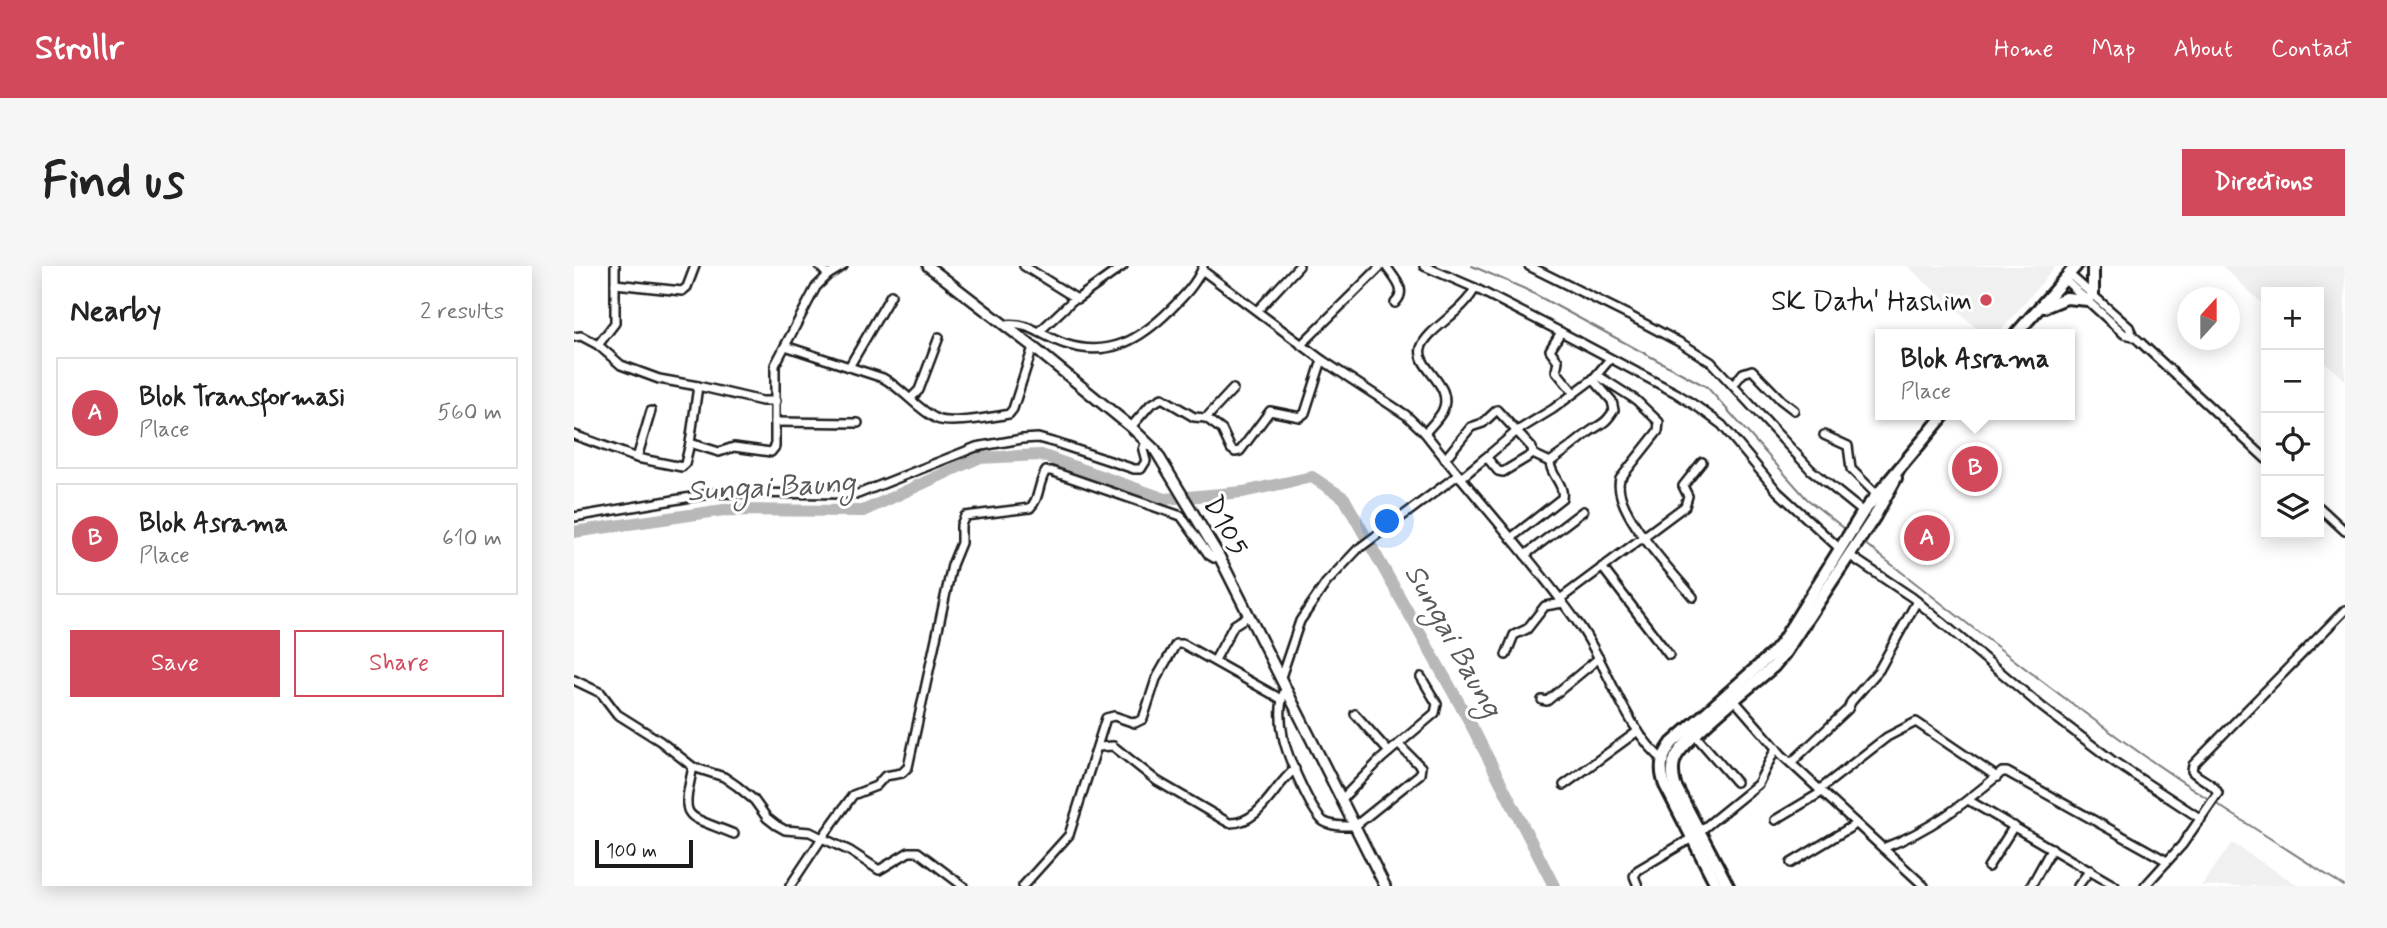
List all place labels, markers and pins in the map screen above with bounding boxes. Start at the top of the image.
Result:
place label: SK Datu' Hashim [1771,284,1972,321]
marker: SK Datu' Hashim [1978,292,1994,308]
pin: B [1952,443,1998,495]
pin: A [1904,512,1950,564]

